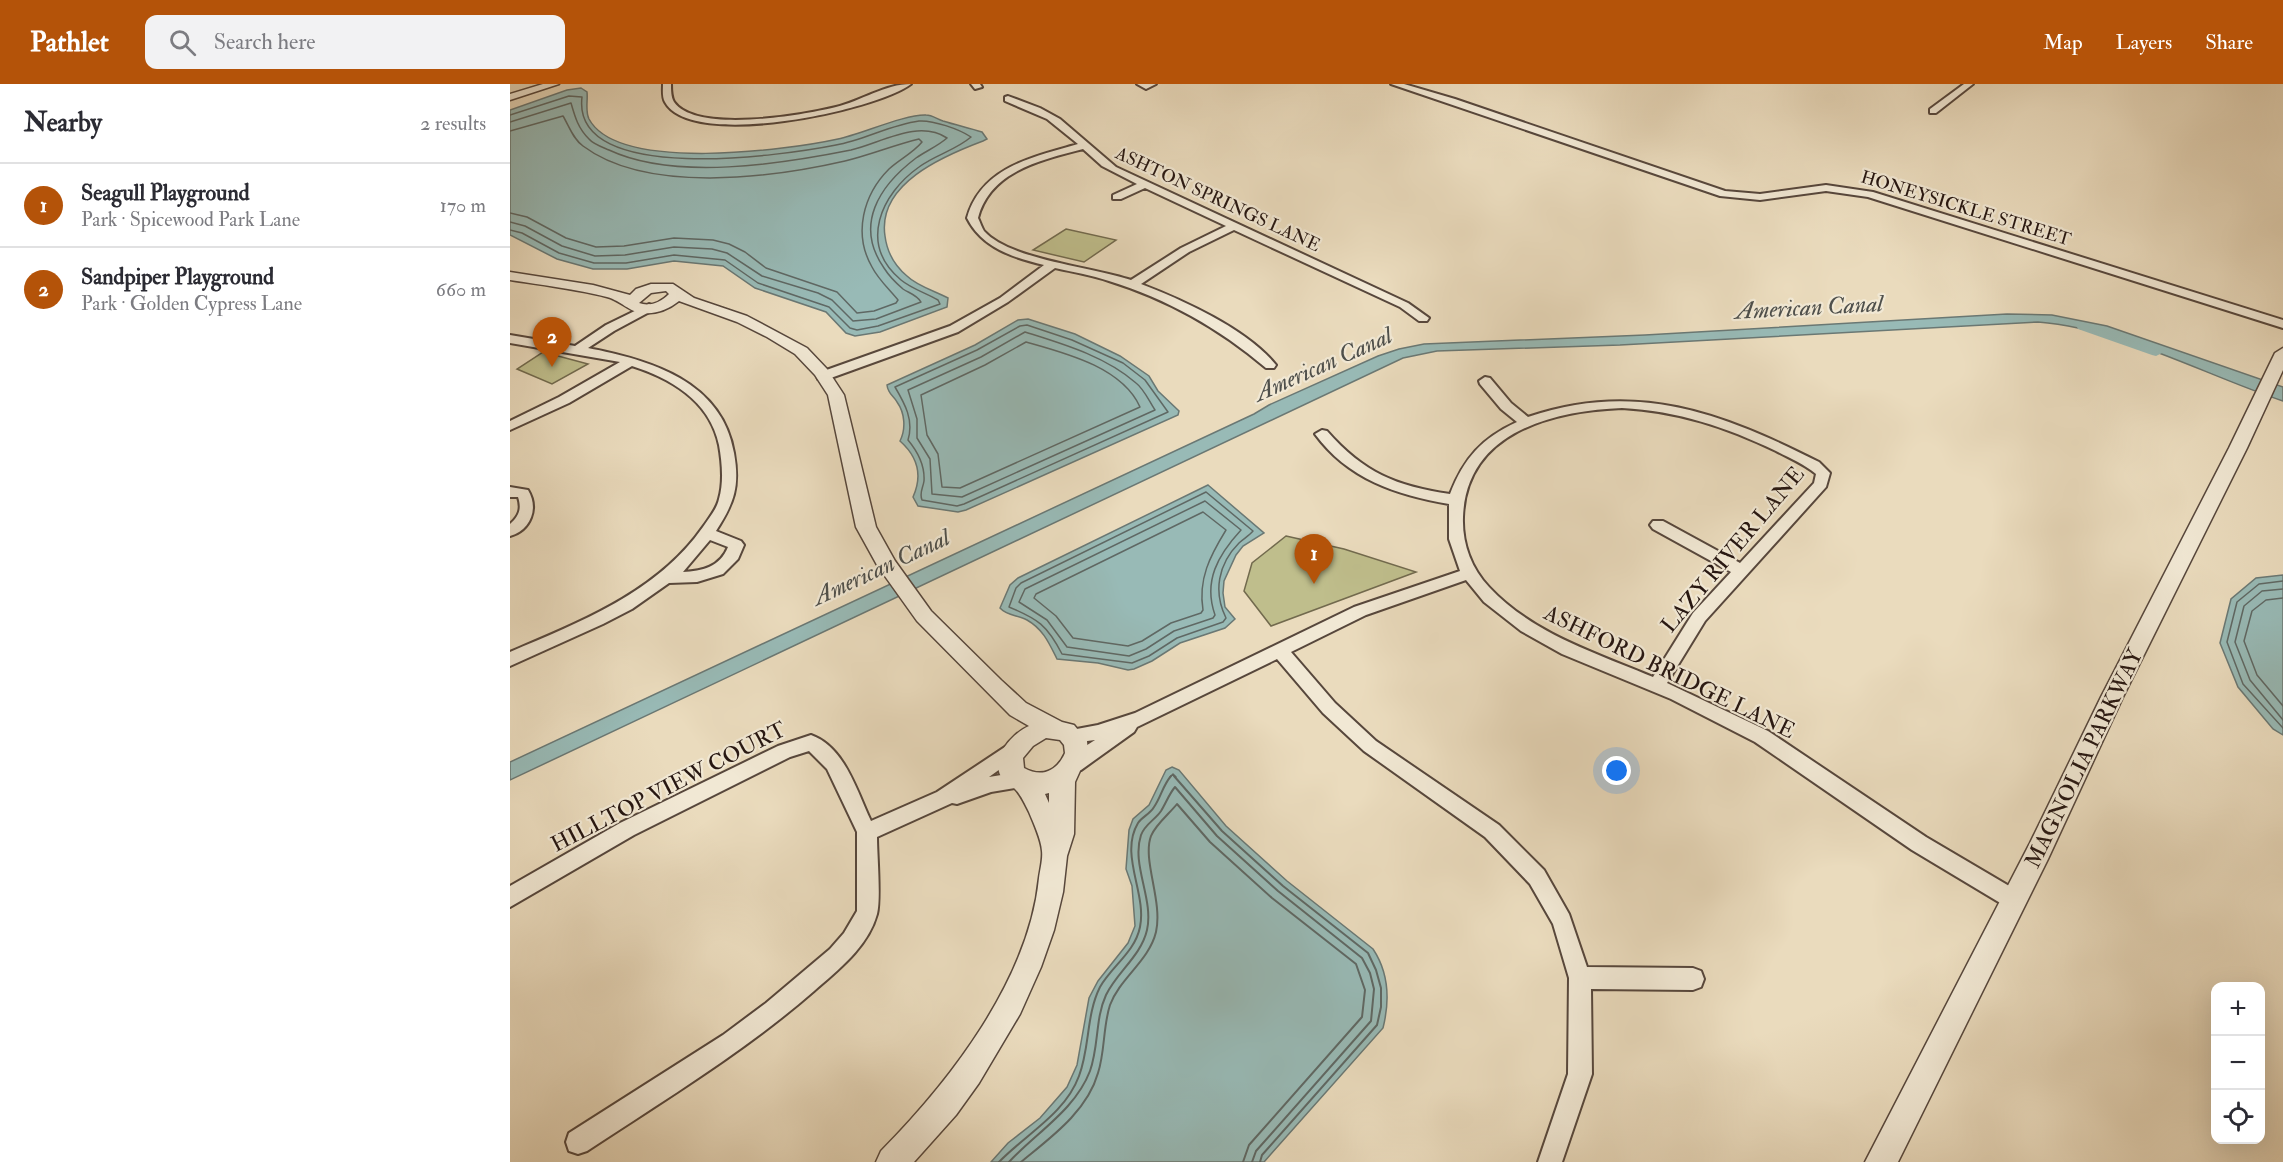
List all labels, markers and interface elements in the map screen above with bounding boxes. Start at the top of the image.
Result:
search box [145,15,565,69]
text: Pathlet [30,25,109,60]
icon: search [166,26,199,59]
text: Search here [214,28,316,56]
text: Map [2043,29,2083,56]
text: Layers [2116,29,2172,56]
text: Share [2205,29,2253,56]
text: Nearby [24,107,102,139]
text: 2 results [420,111,486,136]
street label: ASHTON SPRINGS LANE [1111,141,1324,257]
street label: HONEYSICKLE STREET [1858,166,2074,252]
text: Seagull Playground [81,179,250,207]
text: 1 [40,193,47,218]
text: 170 m [440,193,486,218]
text: Park · Spicewood Park Lane [81,207,300,232]
text: Sandpiper Playground [81,263,274,291]
text: 2 [38,277,49,302]
text: 660 m [436,277,486,302]
water label: American Canal [1731,288,1886,327]
text: Park · Golden Cypress Lane [81,291,302,316]
pin: 2 [532,318,572,367]
water label: American Canal [1247,319,1399,410]
street label: LAZY RIVER LANE [1655,461,1811,639]
water label: American Canal [805,521,957,614]
pin: 1 [1294,534,1334,584]
street label: ASHFORD BRIDGE LANE [1539,598,1800,745]
street label: MAGNOLIA PARKWAY [2019,643,2150,873]
street label: HILLTOP VIEW COURT [546,715,791,858]
your location [1602,756,1631,785]
map controls [2211,982,2265,1144]
button: + [2211,982,2265,1036]
button: − [2211,1036,2265,1090]
button: locate [2211,1090,2265,1144]

